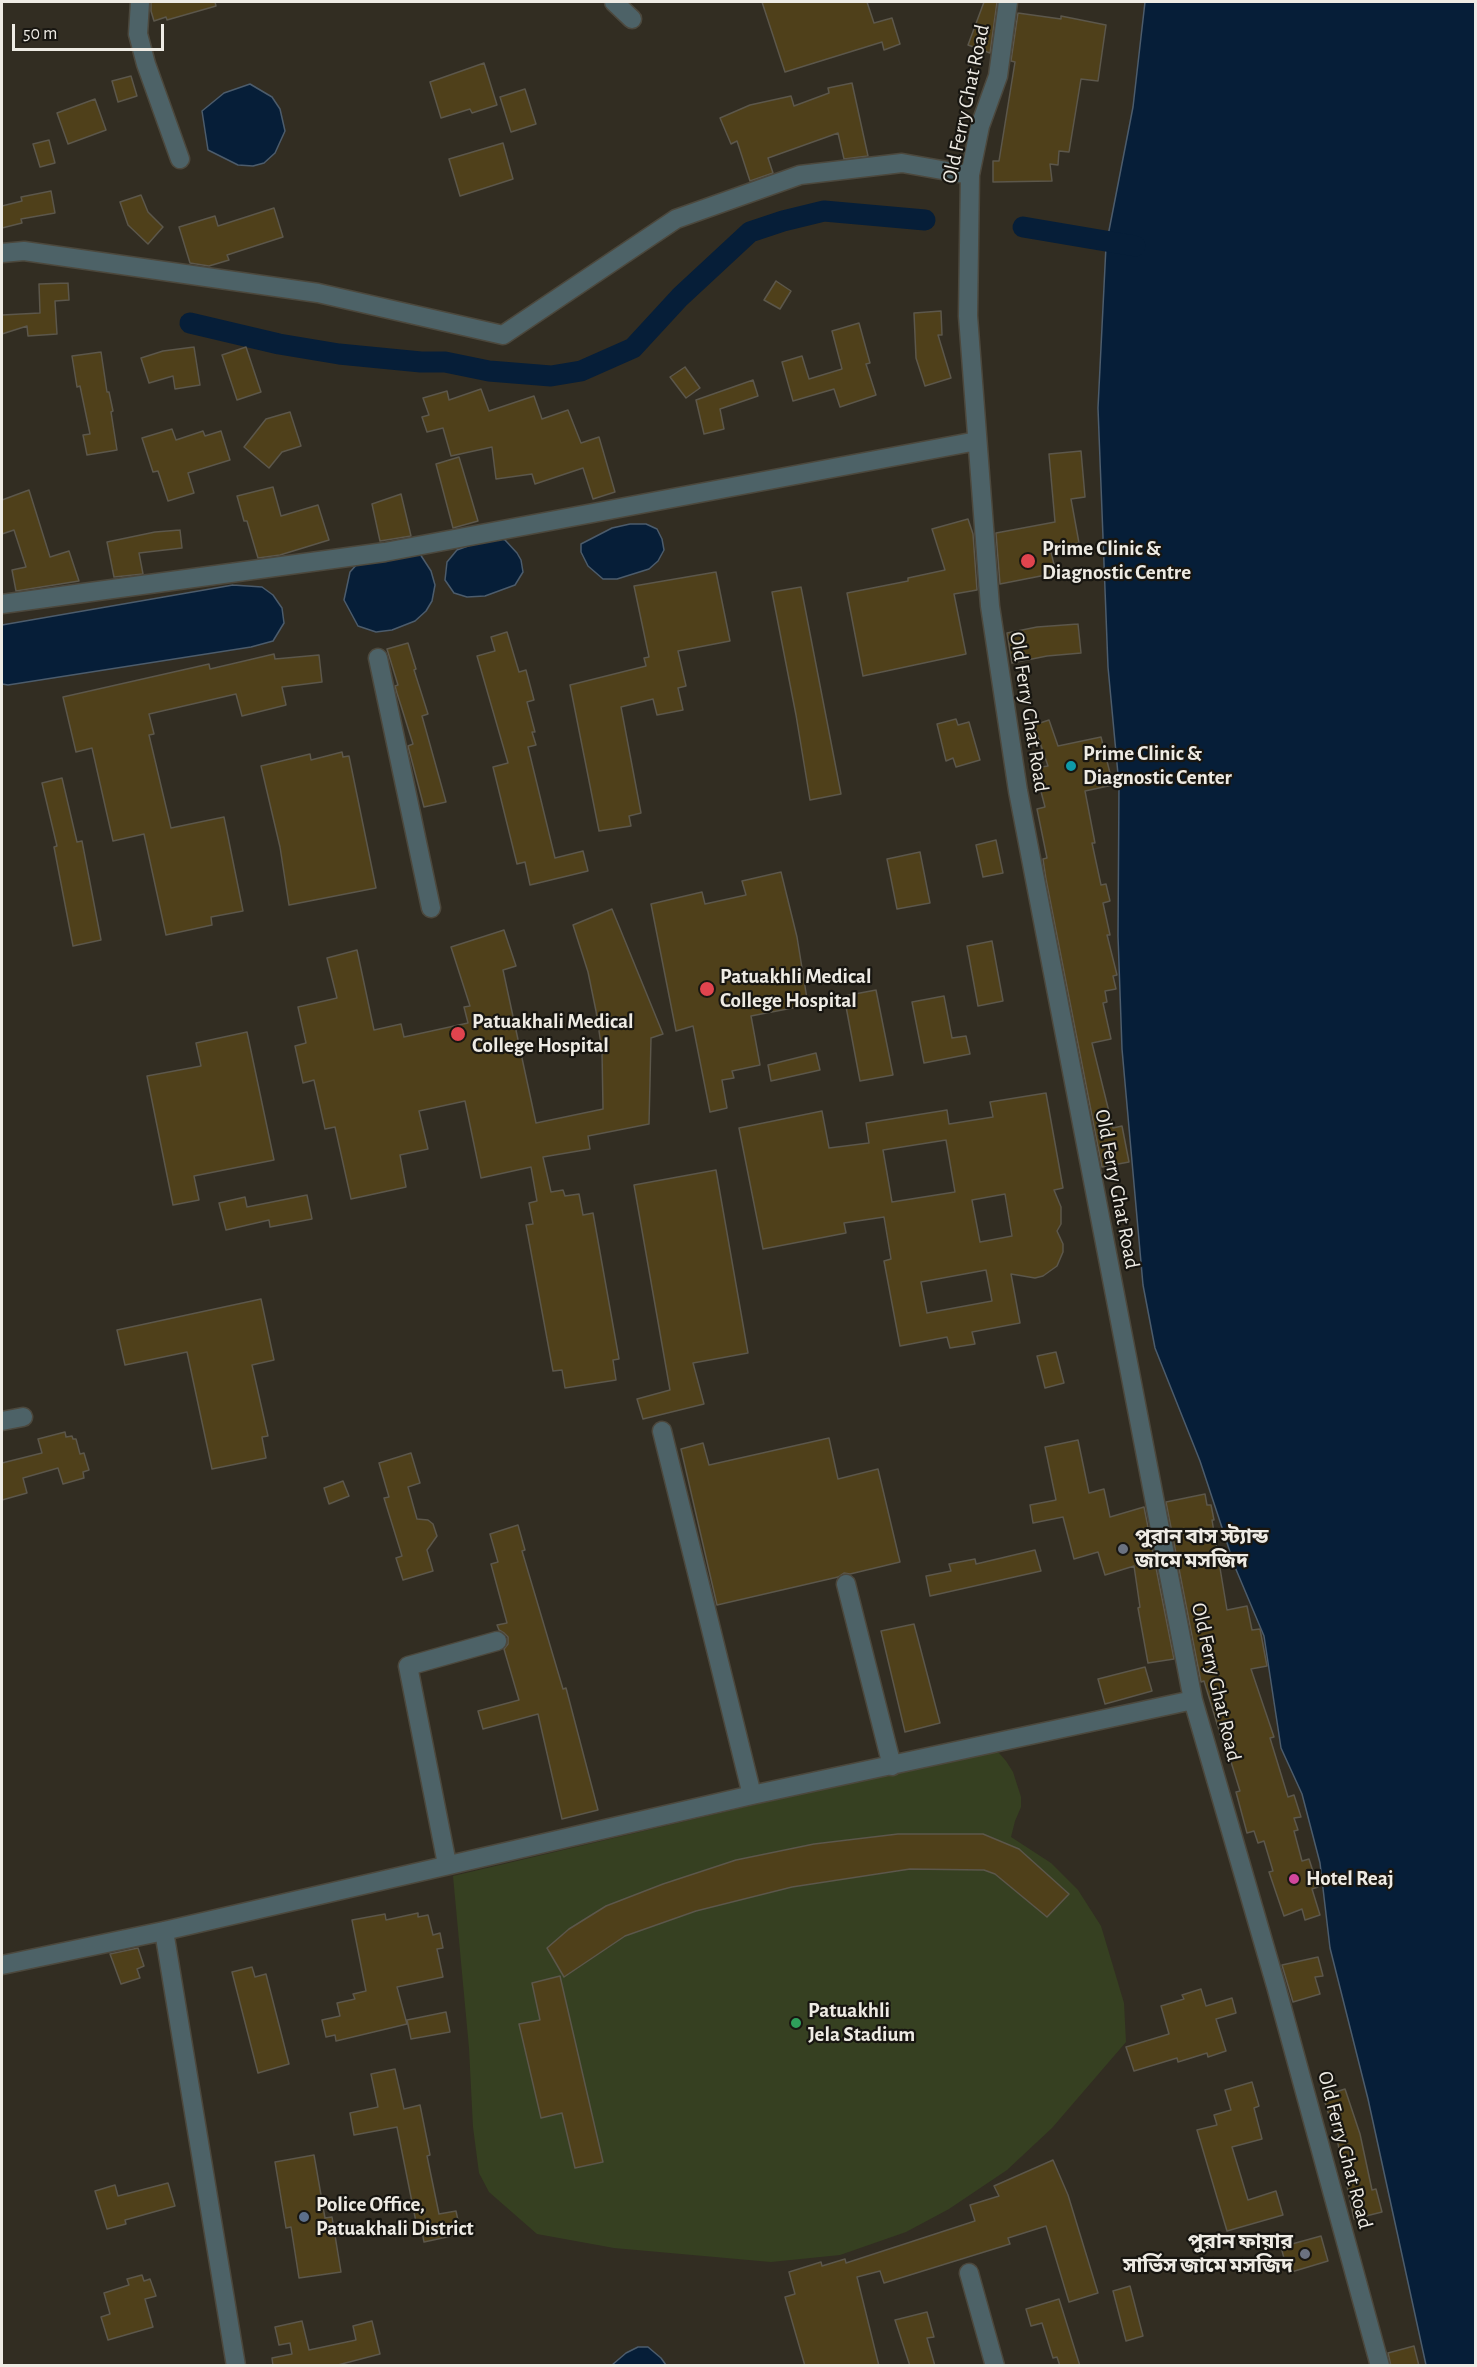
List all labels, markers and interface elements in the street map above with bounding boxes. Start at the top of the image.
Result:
scale bar [15,12,166,50]
street label: Old Ferry Ghat Road [937,22,995,186]
text: 50 m [23,25,57,43]
place label: Prime Clinic & Diagnostic Centre [1042,536,1191,586]
marker: Prime Clinic & Diagnostic Centre [1019,552,1037,570]
street label: Old Ferry Ghat Road [1004,630,1054,794]
place label: Prime Clinic & Diagnostic Center [1083,741,1232,791]
marker: Prime Clinic & Diagnostic Center [1064,759,1078,773]
place label: Patuakhli Medical College Hospital [720,964,871,1014]
marker: Patuakhli Medical College Hospital [698,980,716,998]
place label: Patuakhali Medical College Hospital [472,1009,634,1059]
marker: Patuakhali Medical College Hospital [449,1025,467,1043]
street label: Old Ferry Ghat Road [1089,1107,1145,1271]
place label: পুরান বাস স্ট্যান্ড জামে মসজিদ [1135,1524,1268,1574]
marker: পুরান বাস স্ট্যান্ড জামে মসজিদ [1116,1542,1130,1556]
street label: Old Ferry Ghat Road [1185,1600,1247,1764]
place label: Hotel Reaj [1306,1866,1394,1892]
marker: Hotel Reaj [1287,1872,1301,1886]
place label: Patuakhli Jela Stadium [808,1998,915,2048]
marker: Patuakhli Jela Stadium [789,2016,803,2030]
street label: Old Ferry Ghat Road [1312,2068,1378,2232]
place label: Police Office, Patuakhali District [316,2192,474,2242]
marker: Police Office, Patuakhali District [297,2210,311,2224]
place label: পুরান ফায়ার সার্ভিস জামে মসজিদ [1123,2229,1293,2279]
marker: পুরান ফায়ার সার্ভিস জামে মসজিদ [1298,2247,1312,2261]

